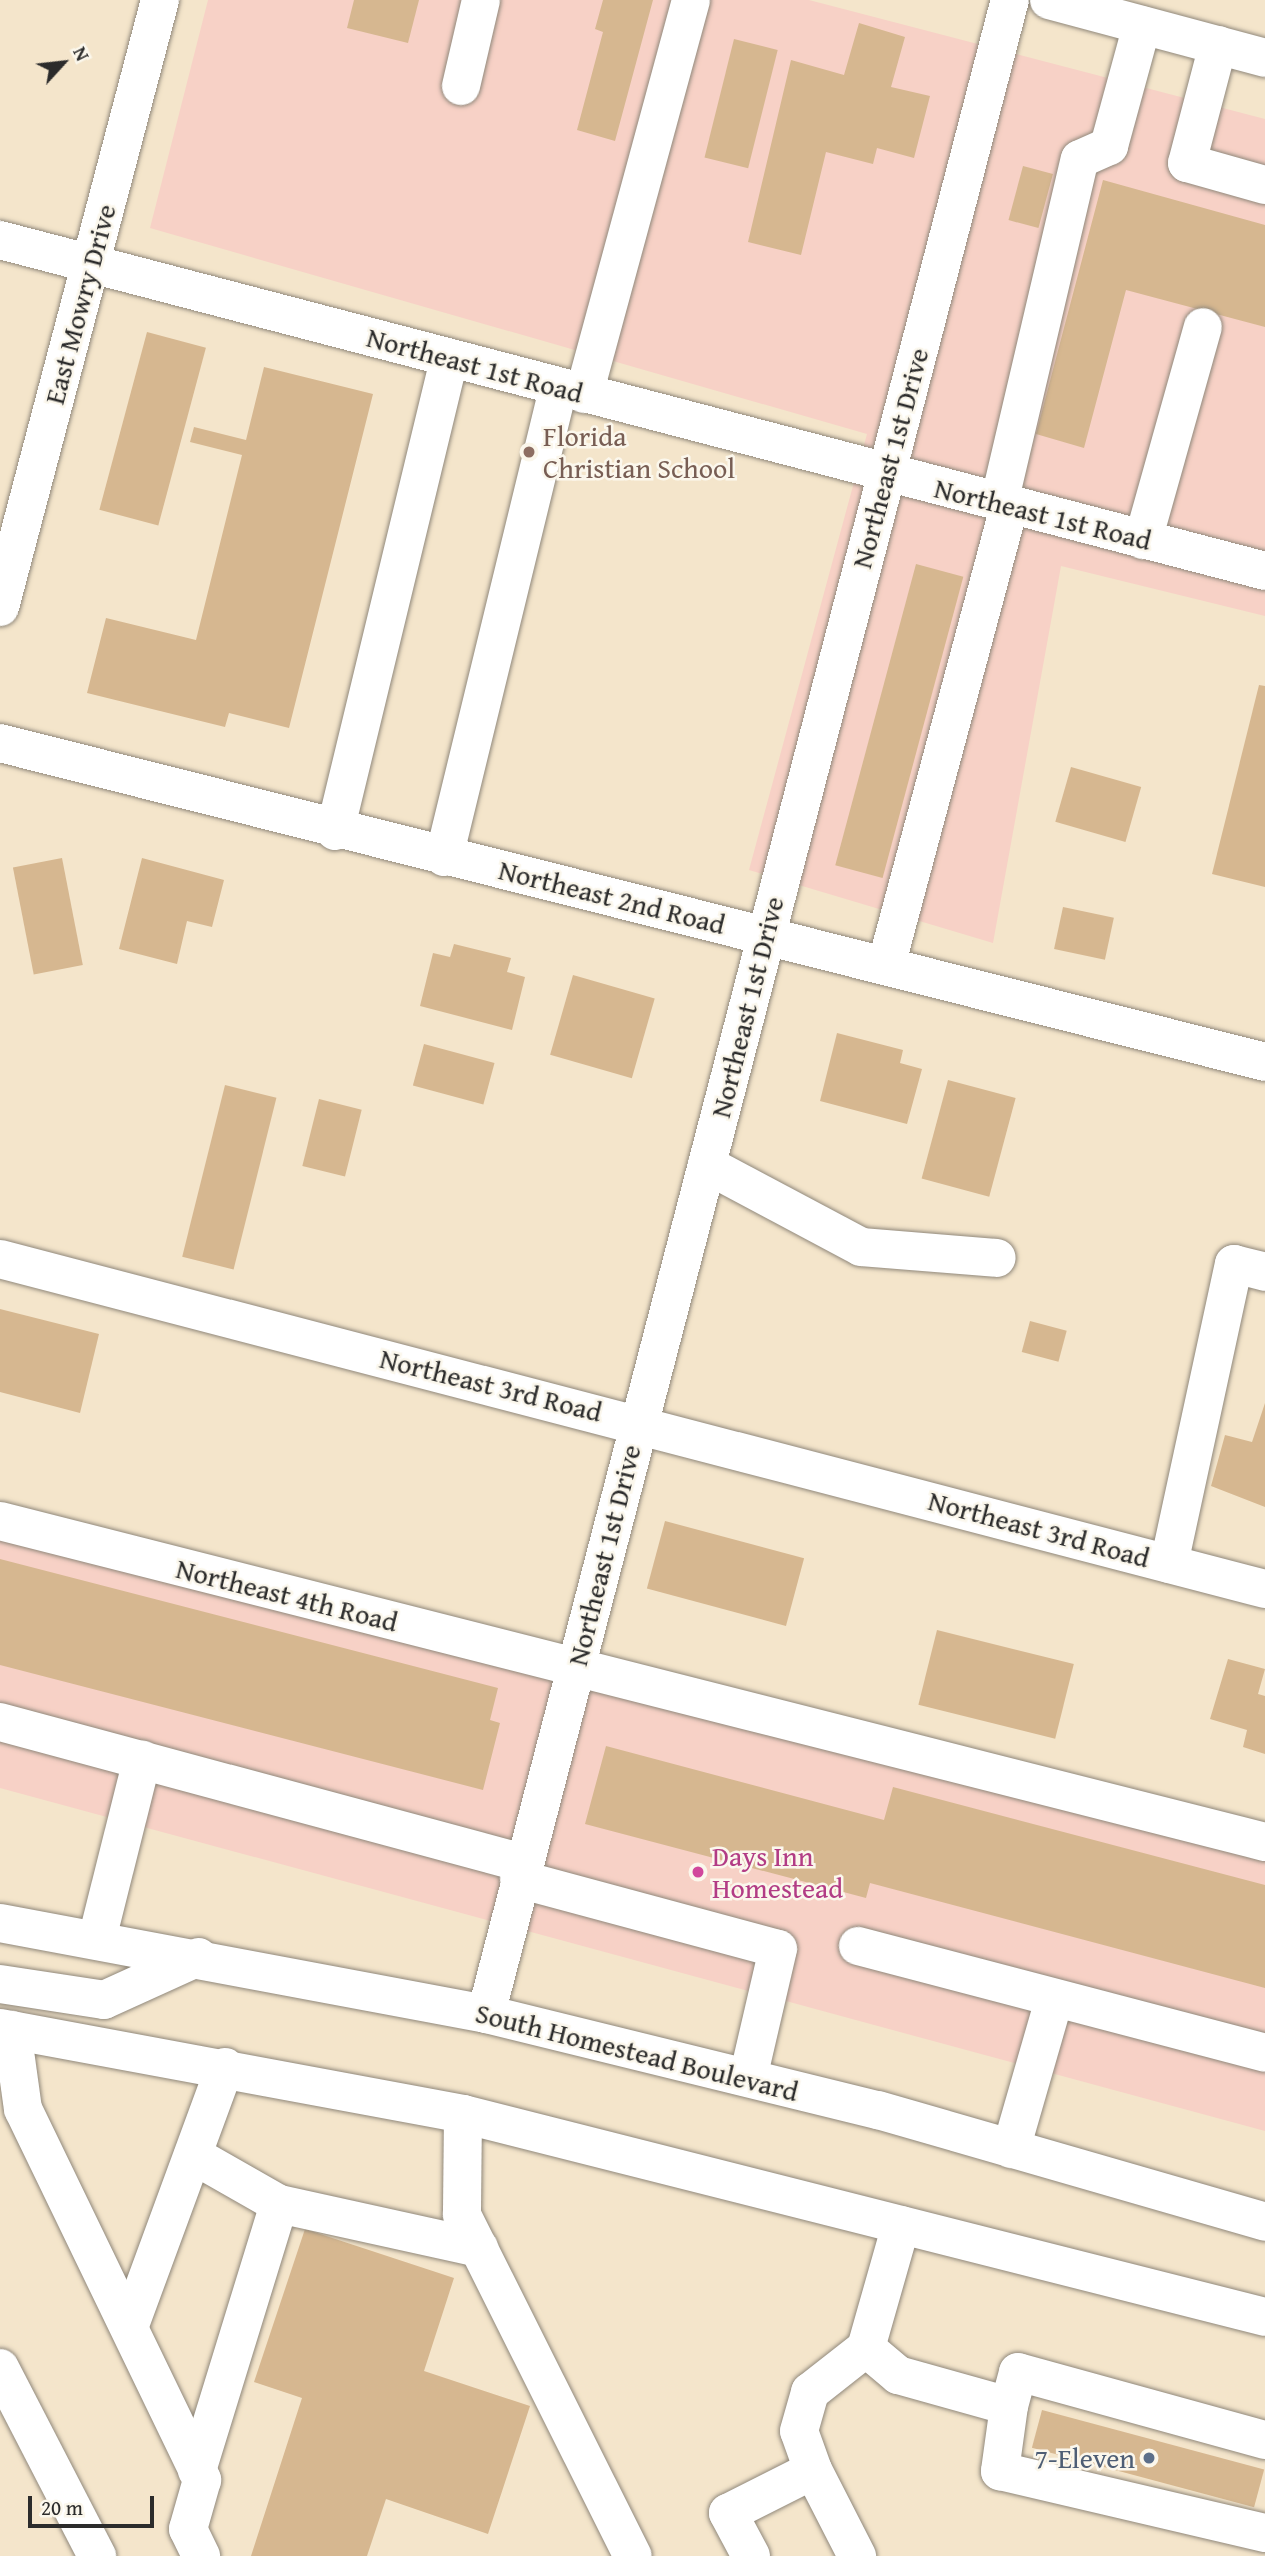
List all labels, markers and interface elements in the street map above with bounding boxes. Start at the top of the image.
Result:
north arrow [28,28,98,98]
text: N [66,41,97,65]
street label: East Mowry Drive [37,200,123,408]
street label: Northeast 1st Road [363,320,587,410]
street label: Northeast 1st Drive [844,344,936,572]
place label: Florida Christian School [543,419,735,485]
marker: Florida Christian School [521,444,537,460]
street label: Northeast 1st Road [931,471,1155,557]
street label: Northeast 2nd Road [495,853,729,941]
street label: Northeast 1st Drive [703,893,791,1121]
street label: Northeast 3rd Road [376,1341,606,1429]
street label: Northeast 1st Drive [560,1441,648,1669]
street label: Northeast 3rd Road [925,1483,1153,1575]
street label: Northeast 4th Road [173,1551,401,1639]
place label: Days Inn Homestead [712,1839,843,1905]
marker: Days Inn Homestead [690,1864,706,1880]
street label: South Homestead Boulevard [472,1996,802,2108]
place label: 7-Eleven [1035,2441,1135,2475]
marker: 7-Eleven [1141,2450,1157,2466]
scale bar [32,2482,158,2526]
text: 20 m [41,2492,83,2523]

